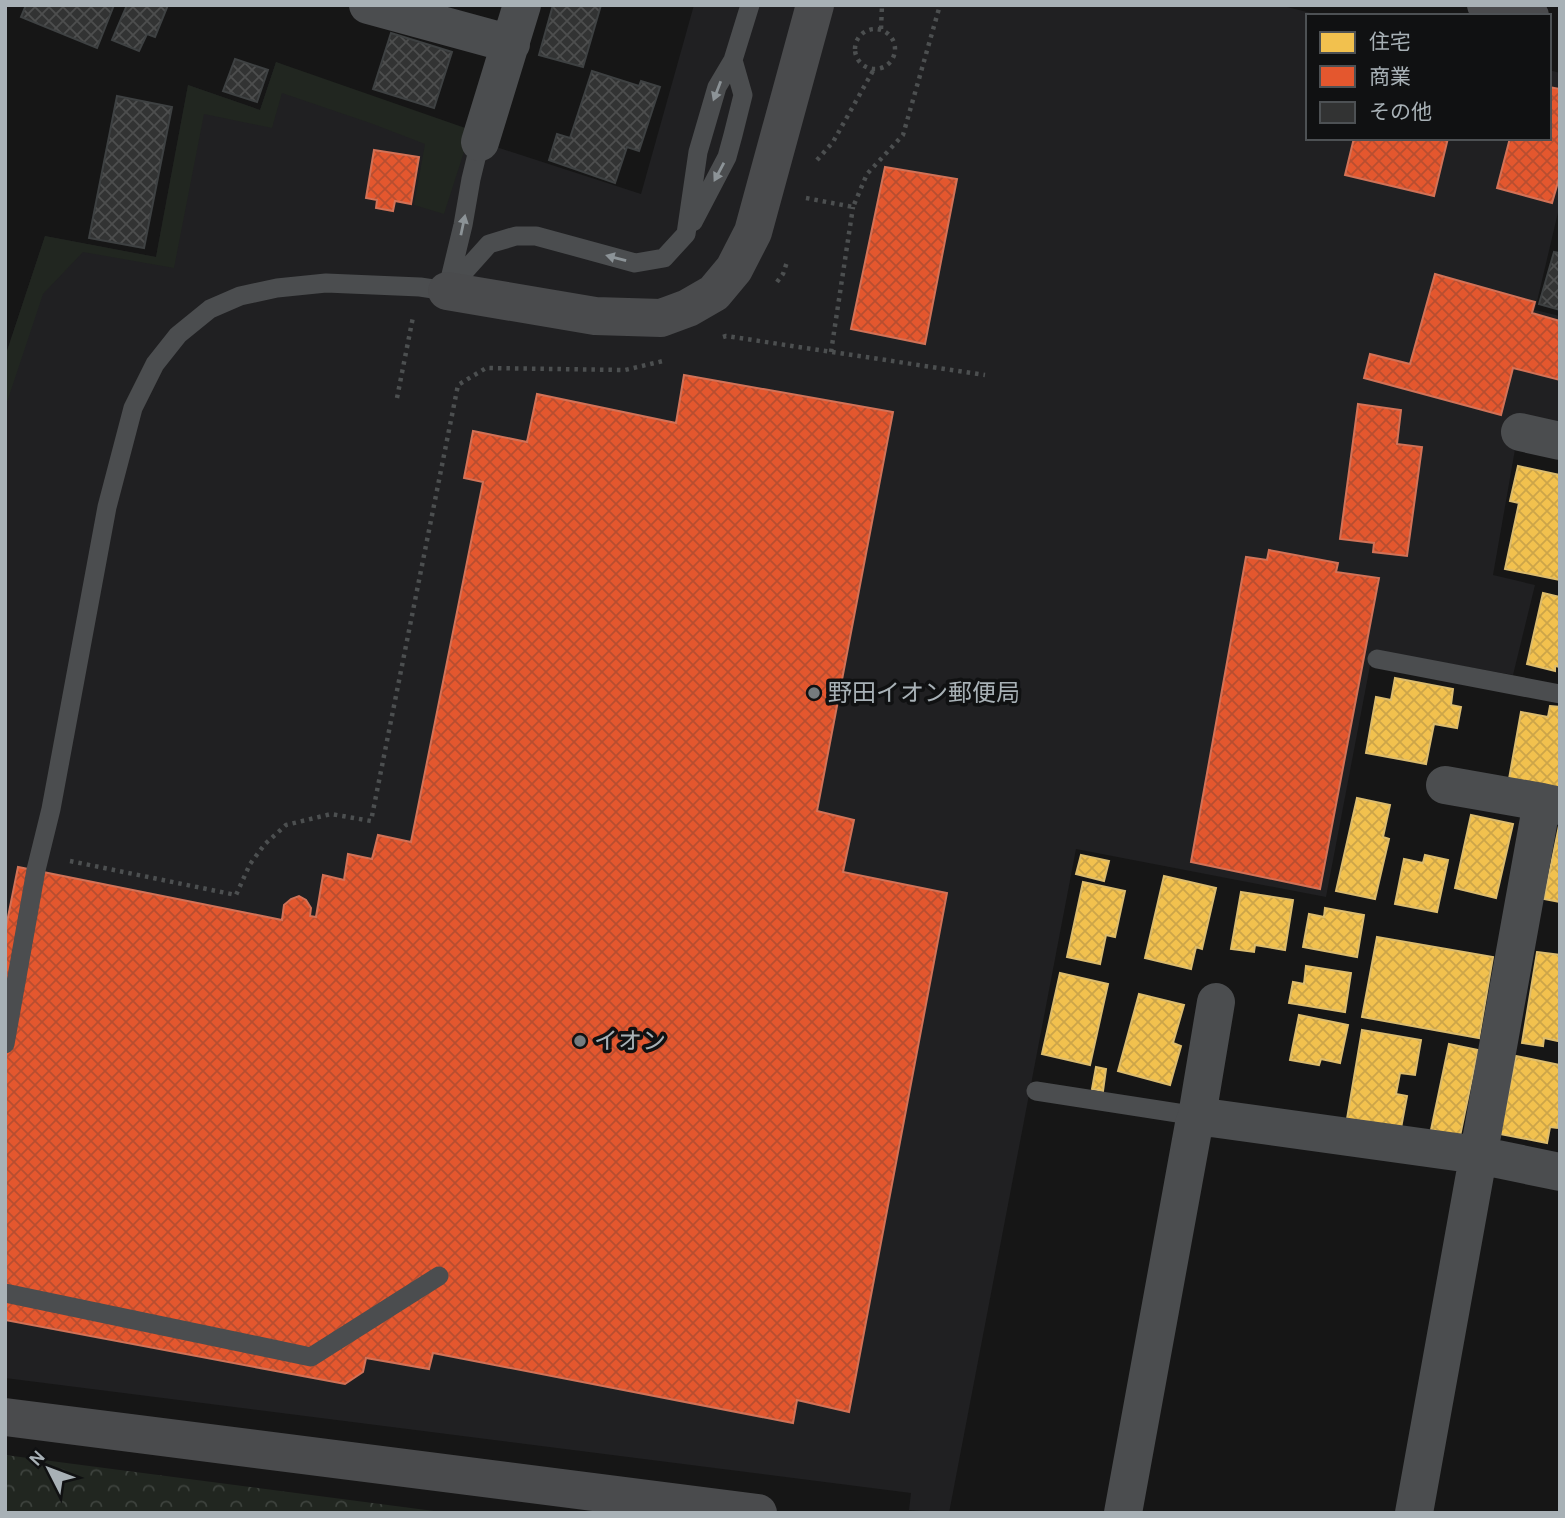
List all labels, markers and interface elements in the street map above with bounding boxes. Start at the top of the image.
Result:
legend [1306,14,1551,140]
text: 住宅 [1369,30,1411,54]
text: 商業 [1369,65,1411,89]
one-way arrow [711,81,722,102]
text: その他 [1369,100,1432,124]
one-way arrow [714,162,726,182]
one-way arrow [457,214,468,236]
one-way arrow [605,252,627,263]
place label: 野田イオン郵便局 [828,679,1020,707]
marker: 野田イオン郵便局 [806,685,822,701]
place label: イオン [594,1027,666,1055]
marker: イオン [572,1033,588,1049]
north arrow [14,1434,84,1504]
text: N [24,1446,50,1471]

